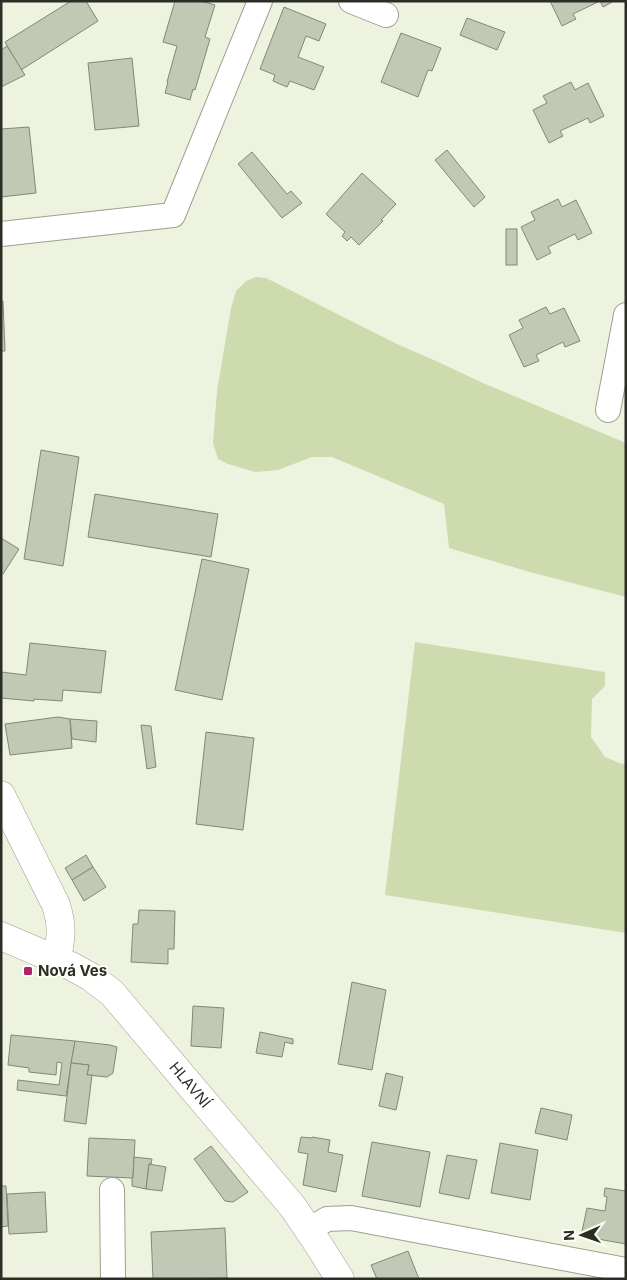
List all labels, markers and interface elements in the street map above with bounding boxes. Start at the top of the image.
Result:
place label: Nová Ves [38,961,107,980]
marker: Nová Ves [22,965,34,977]
street label: HLAVNÍ [165,1058,215,1112]
north arrow [557,1210,607,1260]
text: N [560,1230,577,1241]

